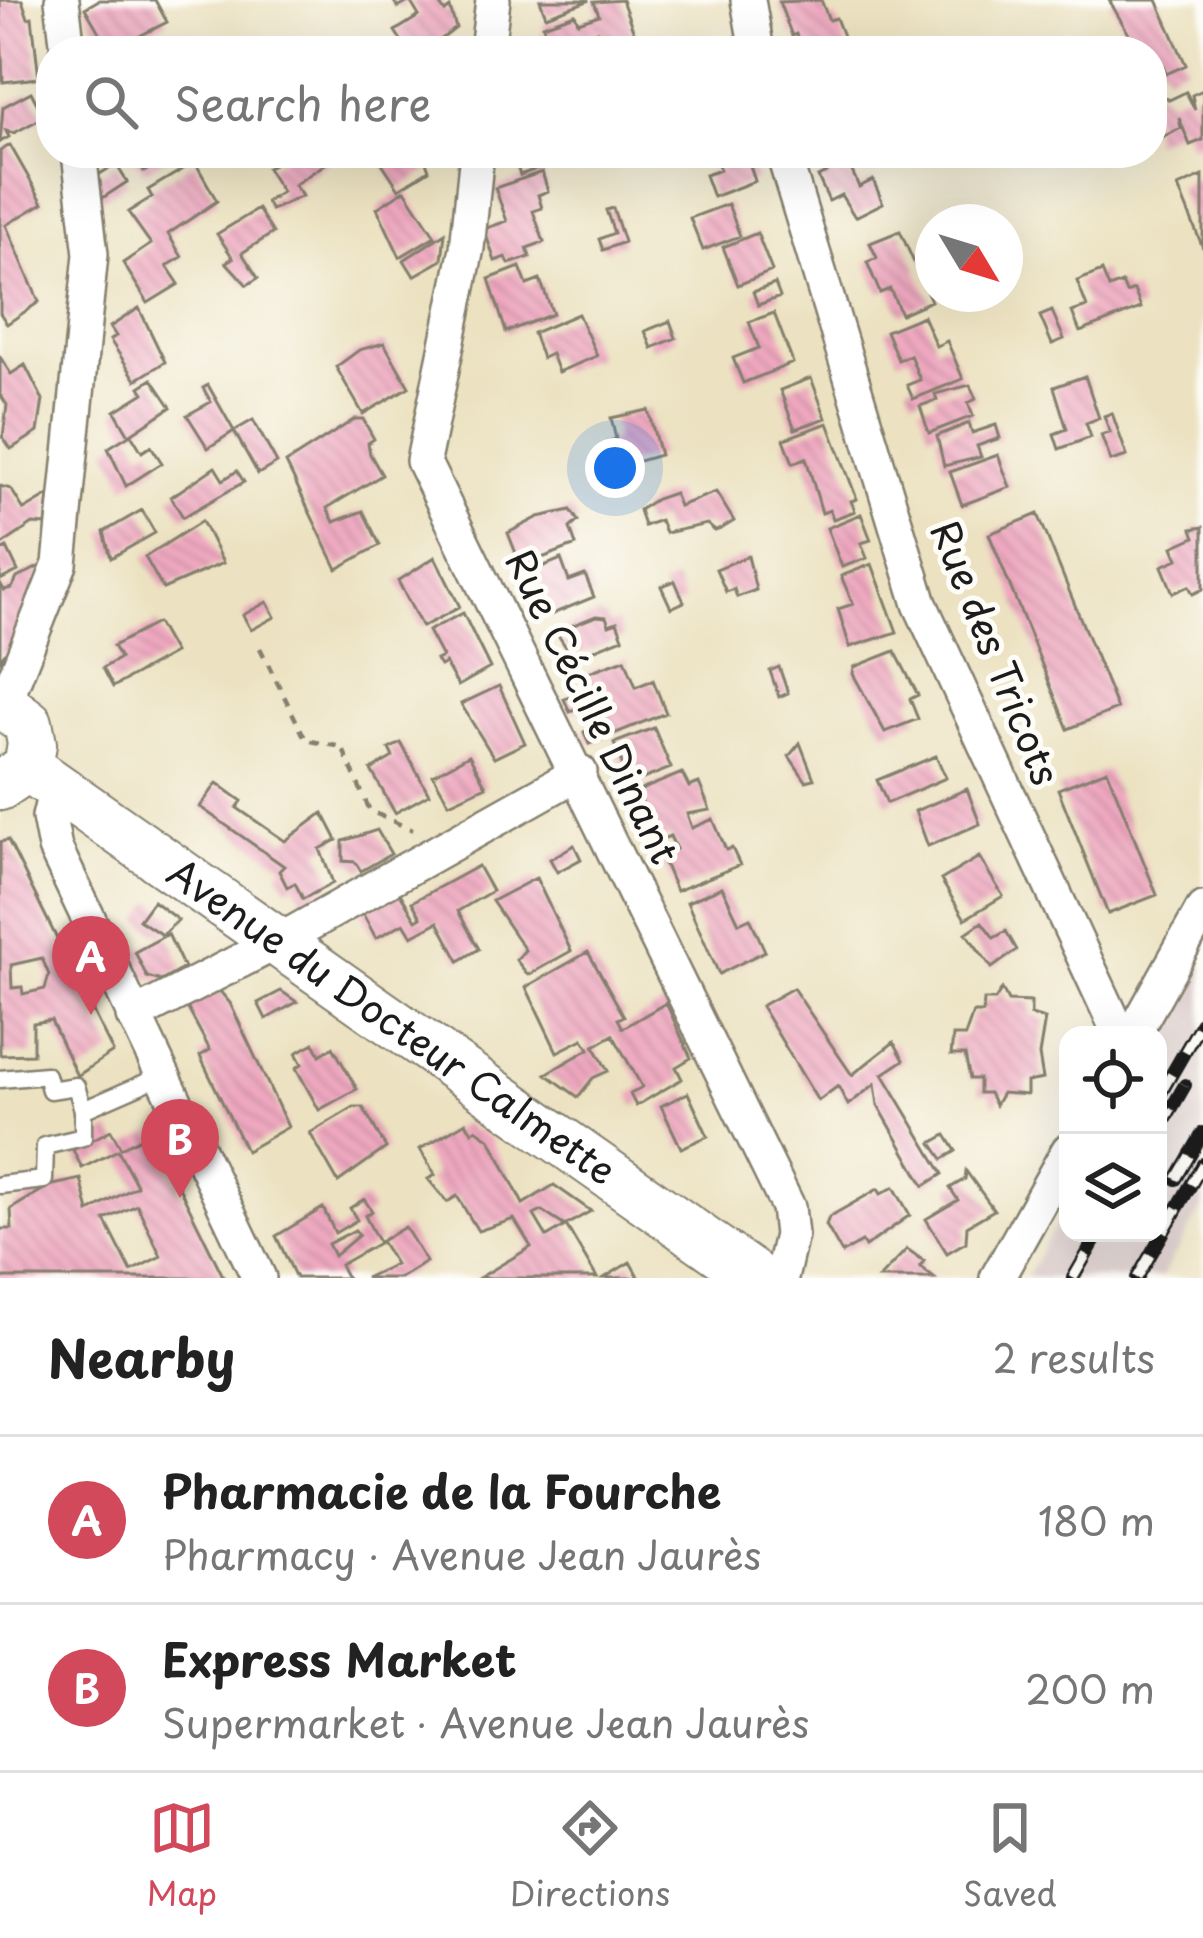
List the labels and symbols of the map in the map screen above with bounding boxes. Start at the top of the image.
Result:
north arrow [915,204,1023,312]
your location [585,438,645,498]
street label: Rue des Tricots [917,511,1077,793]
street label: Rue Cécille Dinant [492,539,696,873]
street label: Avenue du Docteur Calmette [157,842,629,1198]
pin: A [52,916,130,1015]
pin: B [141,1099,219,1198]

